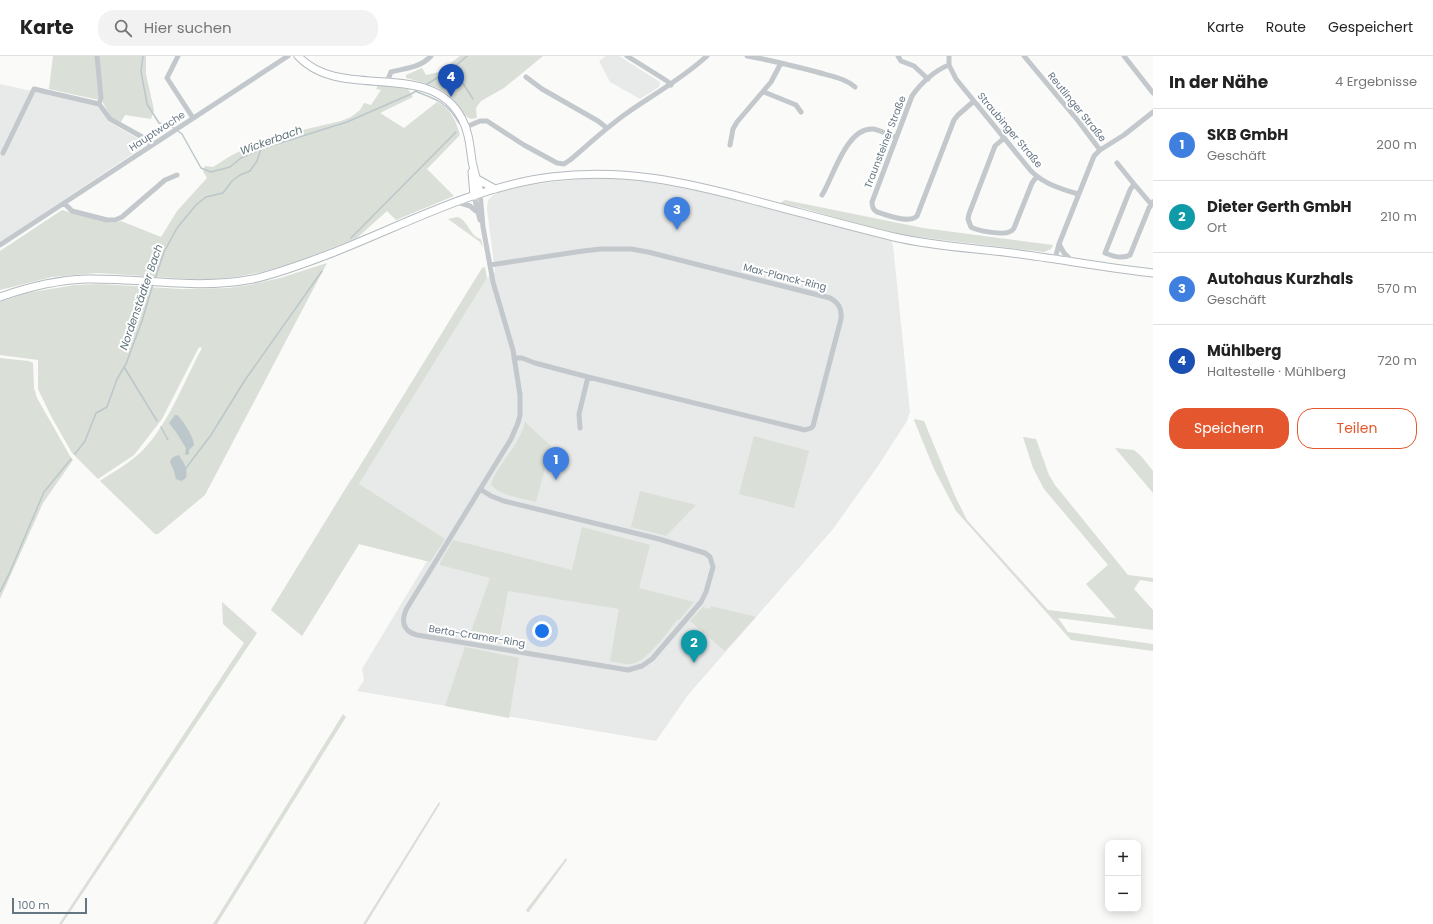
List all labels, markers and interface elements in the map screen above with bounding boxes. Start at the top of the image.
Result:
search box [98,10,378,46]
text: Karte [20,14,74,41]
icon: search [112,17,134,39]
text: Hier suchen [144,17,232,38]
text: Karte [1207,17,1244,37]
text: Route [1266,17,1306,37]
text: Gespeichert [1328,17,1413,37]
pin: 4 [438,64,464,97]
street label: Reutlinger Straße [1044,69,1110,145]
text: In der Nähe [1169,70,1268,94]
text: 4 Ergebnisse [1335,72,1417,91]
street label: Straubinger Straße [974,89,1046,171]
street label: Traunsteiner Straße [860,93,910,191]
street label: Hauptwache [126,107,188,155]
water label: Wickerbach [238,121,304,159]
text: SKB GmbH [1207,124,1288,145]
text: 1 [1180,135,1184,154]
text: 200 m [1376,135,1417,154]
text: Geschäft [1207,146,1266,165]
text: Dieter Gerth GmbH [1207,196,1351,217]
pin: 3 [664,197,690,230]
text: 2 [1178,207,1186,226]
text: 210 m [1380,207,1417,226]
text: Ort [1207,218,1227,237]
water label: Nordenstädter Bach [115,242,167,352]
street label: Max-Planck-Ring [742,259,828,295]
text: Autohaus Kurzhals [1207,268,1353,289]
text: 3 [1178,279,1186,298]
text: 570 m [1377,279,1417,298]
text: Geschäft [1207,290,1266,309]
text: Mühlberg [1207,340,1281,361]
text: 4 [1178,351,1186,370]
text: 720 m [1377,351,1417,370]
text: Haltestelle · Mühlberg [1207,362,1346,381]
button: Speichern [1169,408,1289,449]
button: Teilen [1297,408,1417,449]
pin: 1 [543,447,569,480]
street label: Berta-Cramer-Ring [428,621,526,651]
your location [532,621,552,641]
pin: 2 [681,630,707,663]
map controls [1105,840,1141,912]
button: + [1105,840,1141,876]
button: − [1105,876,1141,912]
scale bar [12,896,87,915]
text: 100 m [18,897,50,913]

